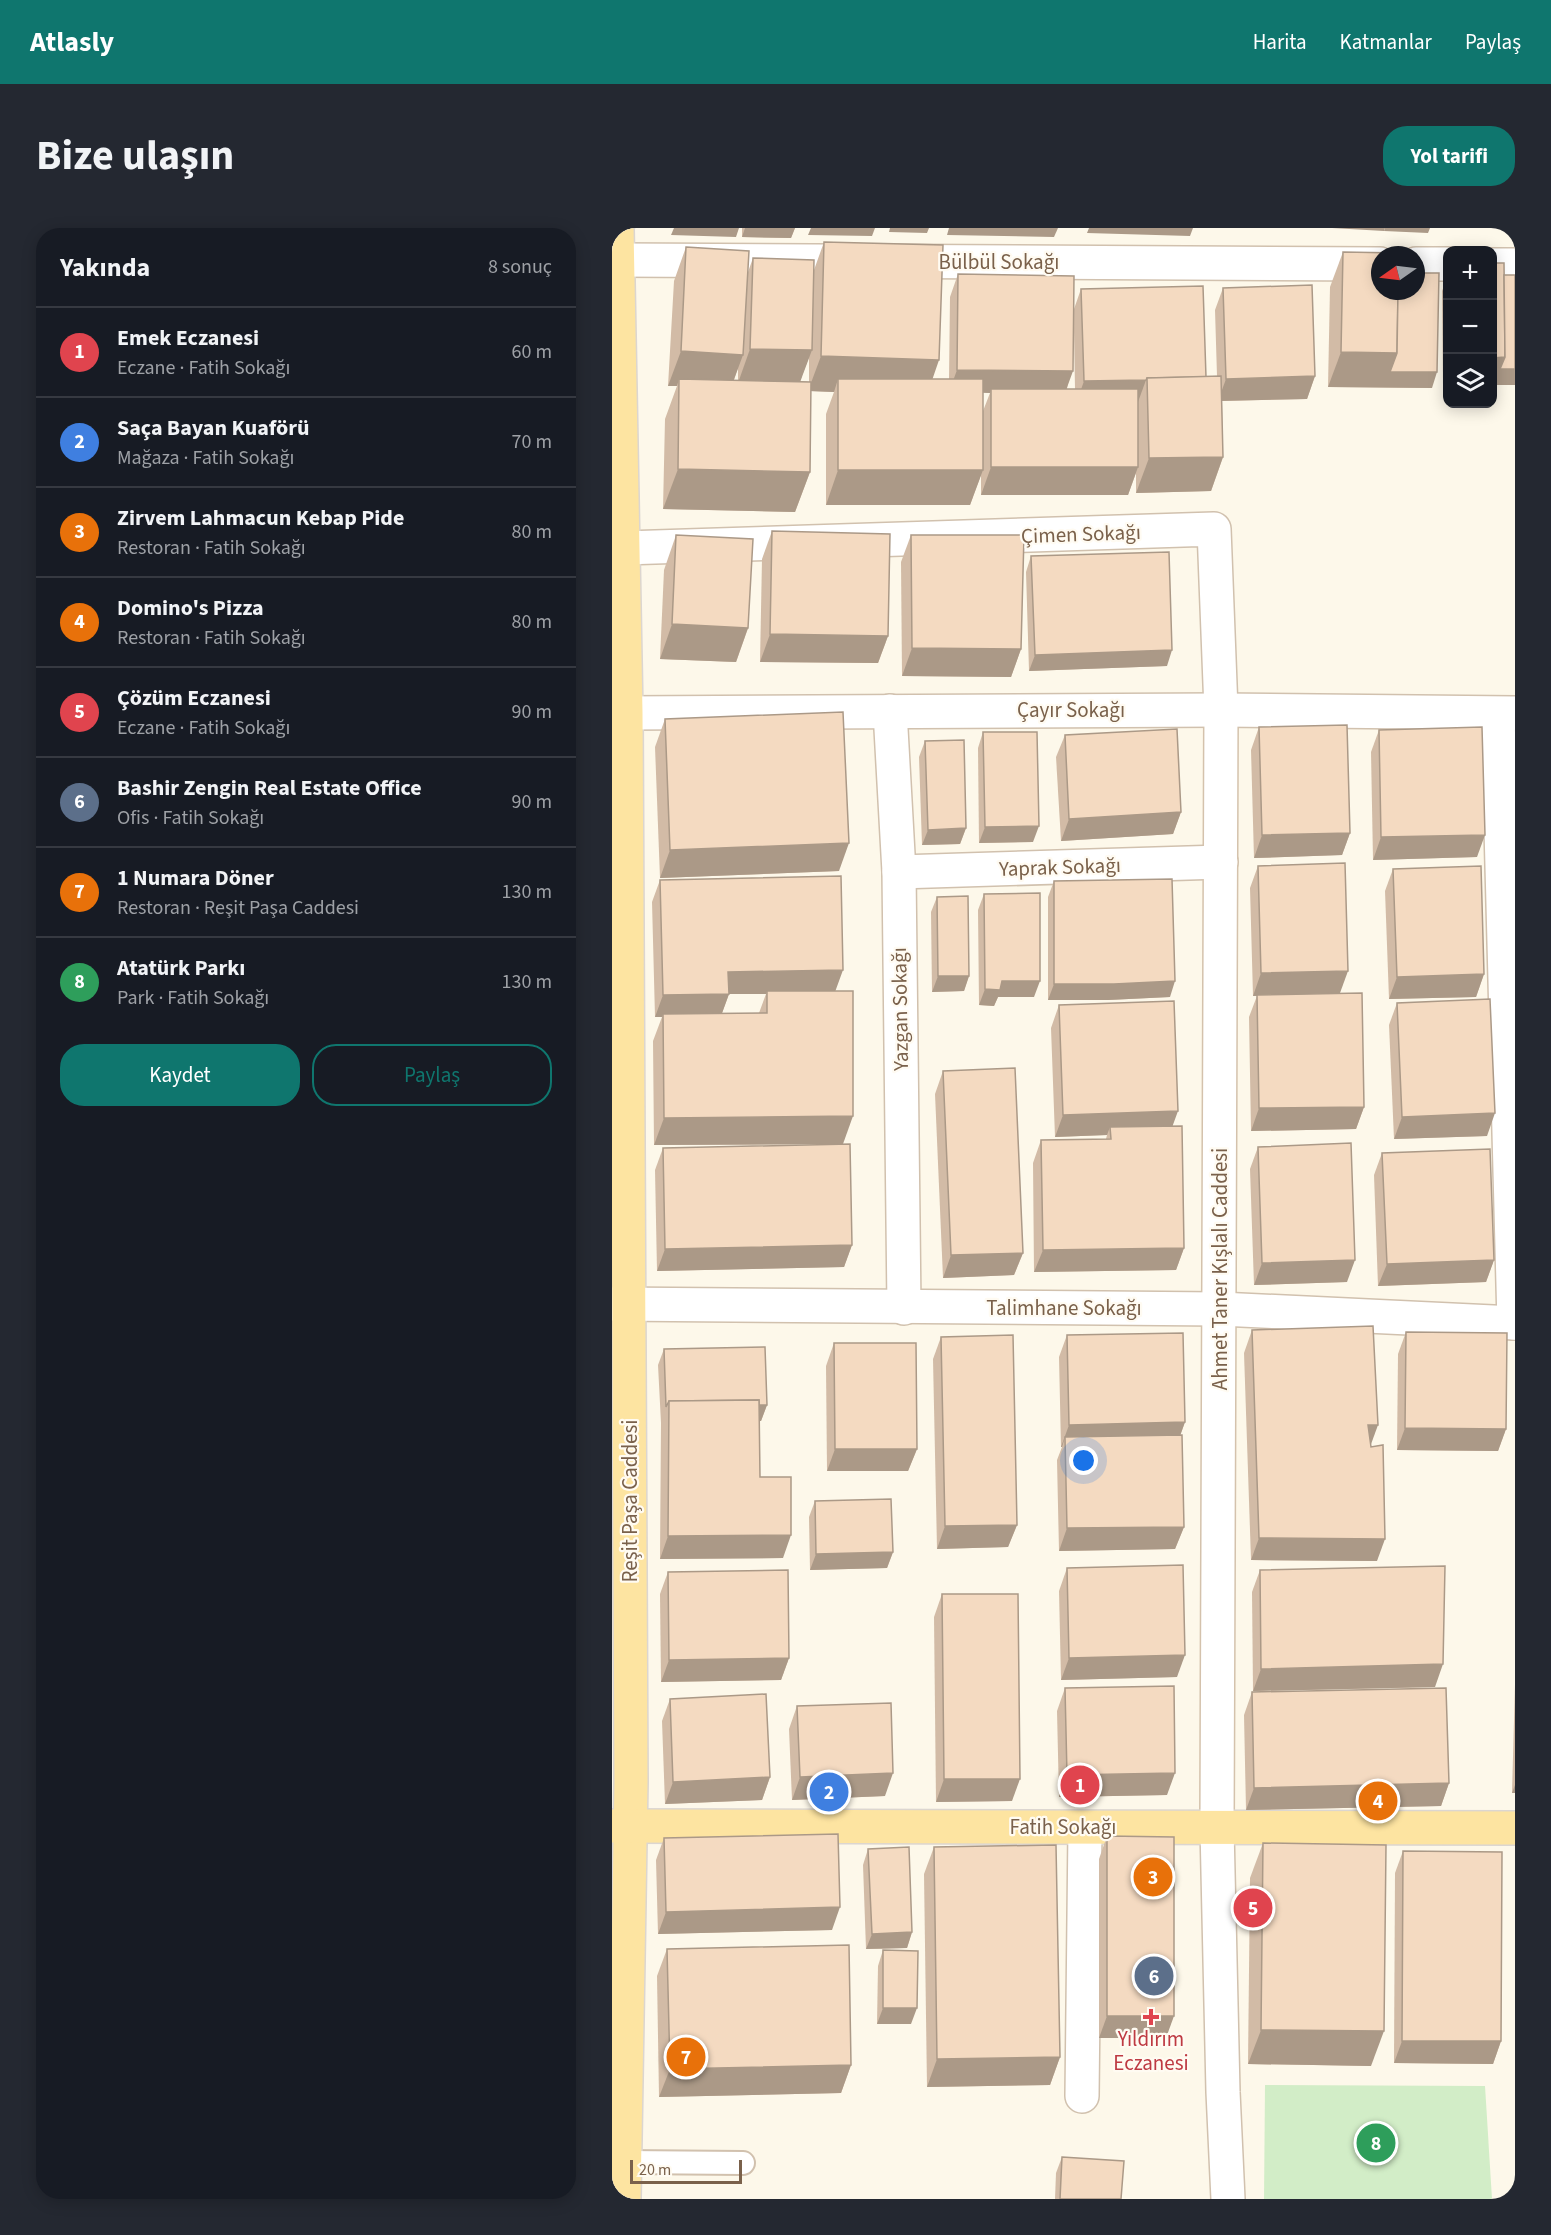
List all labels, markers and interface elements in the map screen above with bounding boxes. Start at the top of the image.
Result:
text: Atlasly [30,22,114,62]
text: Harita [1253,27,1307,57]
text: Katmanlar [1340,27,1432,57]
text: Paylaş [1465,27,1521,57]
text: Bize ulaşın [36,126,234,186]
button: Yol tarifi [1383,126,1515,186]
north arrow [1371,246,1425,300]
map controls [1443,246,1497,408]
button: + [1443,246,1497,300]
street label: Bülbül Sokağı [939,247,1059,277]
text: Yakında [60,249,150,286]
text: 8 sonuç [488,253,552,281]
button: − [1443,300,1497,354]
text: Emek Eczanesi [117,322,259,354]
text: 1 [74,338,85,366]
text: 60 m [512,338,552,366]
text: Eczane · Fatih Sokağı [117,354,290,382]
button: layers [1443,354,1497,408]
text: Saça Bayan Kuaförü [117,412,309,444]
text: 2 [74,428,85,456]
text: 70 m [512,428,552,456]
text: Mağaza · Fatih Sokağı [117,444,294,472]
text: Zirvem Lahmacun Kebap Pide [117,502,404,534]
street label: Çimen Sokağı [1021,517,1141,551]
text: 3 [74,518,85,546]
text: 80 m [512,518,552,546]
text: Restoran · Fatih Sokağı [117,534,306,562]
text: Domino's Pizza [117,592,264,624]
text: 4 [74,608,85,636]
text: 80 m [512,608,552,636]
text: Restoran · Fatih Sokağı [117,624,306,652]
text: Çözüm Eczanesi [117,682,271,714]
street label: Çayır Sokağı [1017,695,1125,725]
text: 5 [74,698,85,726]
text: 90 m [512,698,552,726]
text: Eczane · Fatih Sokağı [117,714,290,742]
text: Bashir Zengin Real Estate Office [117,772,422,804]
text: 6 [74,788,85,816]
text: 90 m [512,788,552,816]
text: Ofis · Fatih Sokağı [117,804,264,832]
street label: Yaprak Sokağı [998,850,1121,884]
text: 1 Numara Döner [117,862,274,894]
text: 7 [74,878,85,906]
text: 130 m [502,878,552,906]
text: Restoran · Reşit Paşa Caddesi [117,894,359,922]
street label: Yazgan Sokağı [884,947,916,1072]
text: Atatürk Parkı [117,952,245,984]
text: 8 [74,968,85,996]
text: 130 m [502,968,552,996]
text: Park · Fatih Sokağı [117,984,269,1012]
button: Kaydet [60,1044,300,1106]
button: Paylaş [312,1044,552,1106]
street label: Ahmet Taner Kışlalı Caddesi [1205,1148,1235,1390]
street label: Talimhane Sokağı [986,1293,1142,1323]
street label: Reşit Paşa Caddesi [615,1420,645,1582]
your location [1069,1446,1098,1475]
pin: 1 [1060,1762,1100,1808]
pin: 2 [810,1770,848,1814]
pin: 4 [1358,1778,1398,1824]
street label: Fatih Sokağı [1010,1812,1117,1842]
pin: 3 [1134,1854,1172,1900]
pin: 5 [1234,1886,1272,1930]
pin: 6 [1134,1954,1174,1998]
marker: Yıldırım Eczanesi [1144,2010,1158,2024]
place label: Yıldırım Eczanesi [1113,2024,1189,2078]
pin: 7 [666,2034,706,2080]
pin: 8 [1356,2120,1395,2166]
scale bar [630,2157,742,2184]
text: 20 m [639,2159,671,2181]

